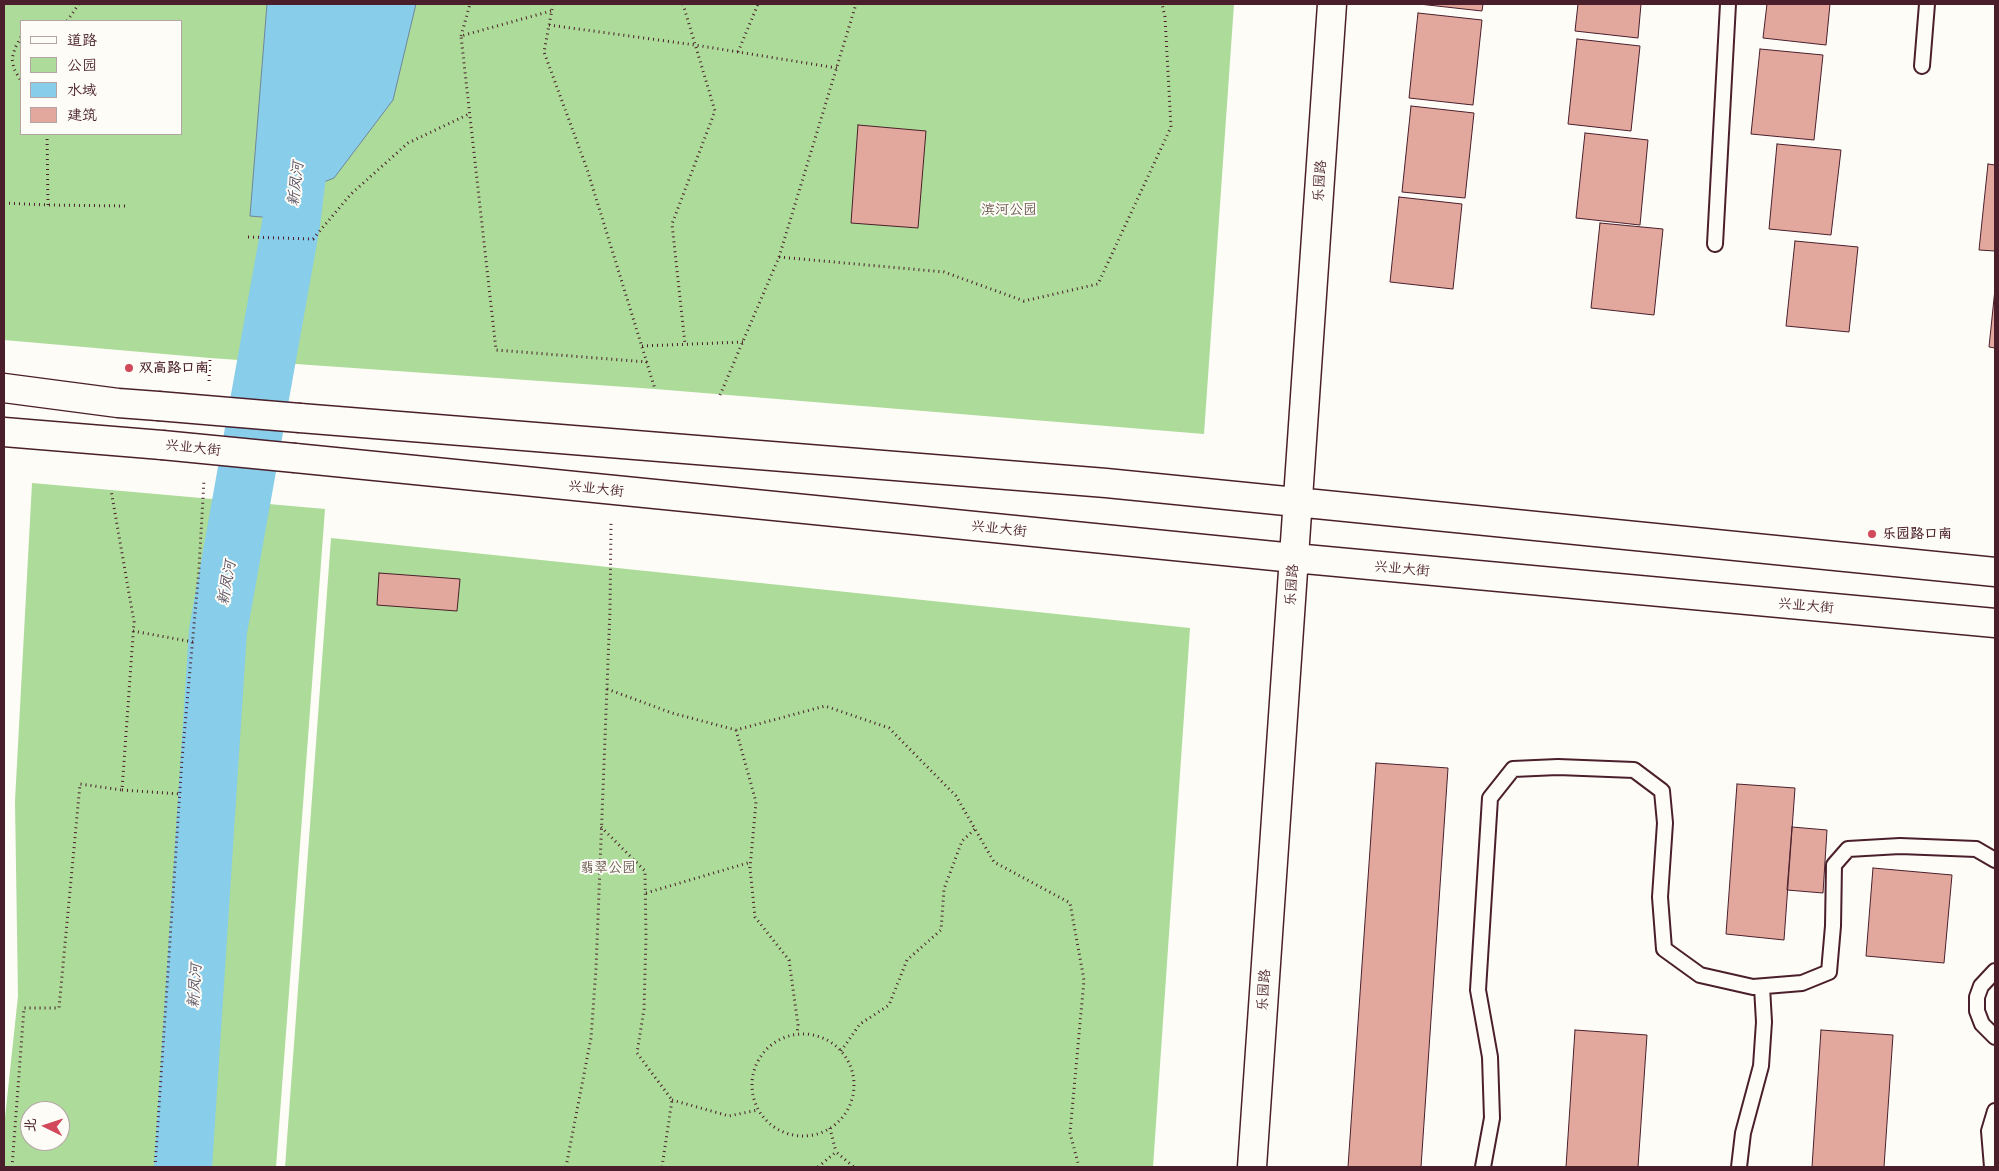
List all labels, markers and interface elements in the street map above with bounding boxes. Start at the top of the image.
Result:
legend [20,20,182,135]
text: 道路 [67,31,97,49]
text: 公园 [67,56,97,74]
text: 水域 [67,81,97,99]
text: 建筑 [67,106,97,124]
street label: 乐园路 [1310,159,1330,203]
water label: 新凤河 [284,161,308,207]
park label: 滨河公园 [981,202,1037,218]
place label: 双高路口南 [139,360,209,376]
marker: 双高路口南 [123,362,135,374]
street label: 兴业大街 [164,437,222,459]
street label: 兴业大街 [567,478,625,500]
street label: 兴业大街 [970,518,1028,540]
place label: 乐园路口南 [1882,526,1952,542]
marker: 乐园路口南 [1866,528,1878,540]
street label: 兴业大街 [1373,558,1431,580]
water label: 新凤河 [214,559,240,607]
street label: 乐园路 [1282,563,1302,607]
street label: 兴业大街 [1777,595,1835,617]
park label: 翡翠公园 [580,860,636,876]
water label: 新凤河 [184,963,206,1009]
street label: 乐园路 [1254,968,1274,1012]
north arrow [20,1101,70,1151]
text: 北 [22,1117,40,1133]

